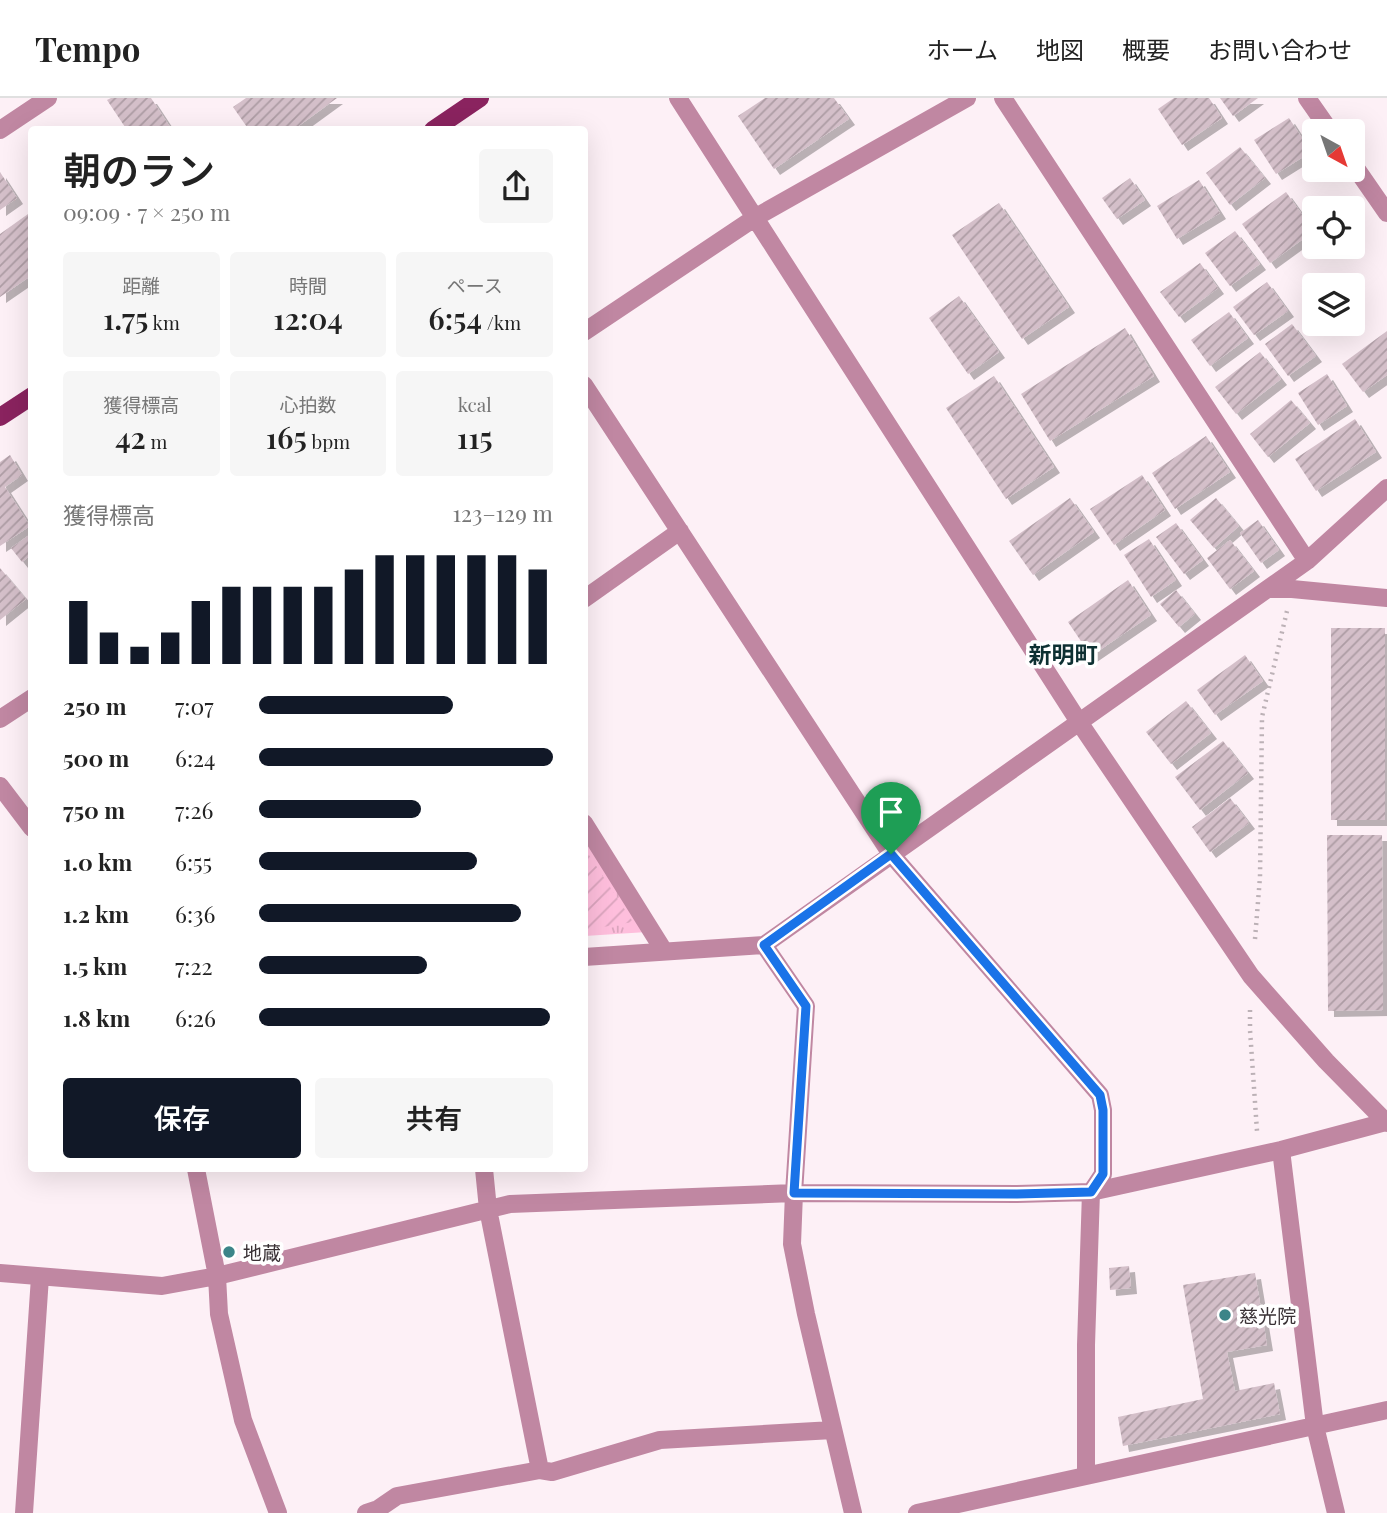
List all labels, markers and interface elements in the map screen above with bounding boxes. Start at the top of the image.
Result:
text: Tempo [35,26,140,70]
text: ホーム [927,33,998,65]
text: 地図 [1036,33,1084,65]
text: 概要 [1122,33,1170,65]
text: お問い合わせ [1208,33,1352,65]
north arrow [1302,119,1365,182]
map controls [1302,119,1365,336]
text: 朝のラン [63,144,215,195]
button: share [479,149,553,223]
text: 09:09 · 7 × 250 m [63,196,230,227]
button: locate [1302,196,1365,259]
text: 距離 [122,272,160,298]
text: 時間 [289,272,327,298]
text: ペース [447,272,503,298]
button: layers [1302,273,1365,336]
text: 1.75 [103,298,148,338]
text: 12:04 [273,298,343,338]
text: 6:54 [428,298,482,338]
text: km [148,309,180,335]
text: /km [482,309,521,335]
text: 獲得標高 [103,391,179,417]
text: 心拍数 [279,391,337,417]
text: kcal [458,391,492,417]
text: 42 [115,417,146,457]
text: 165 [266,417,307,457]
text: 115 [457,417,493,457]
text: m [146,428,168,454]
text: bpm [307,428,350,454]
text: 123–129 m [453,497,553,528]
text: 獲得標高 [63,499,155,530]
district label: 新明町 [1029,638,1098,669]
text: 250 m [63,690,127,721]
text: 7:07 [175,690,214,721]
text: 500 m [63,742,129,773]
text: 6:24 [175,742,215,773]
pin [861,782,921,854]
icon: arrive [872,793,910,831]
text: 750 m [63,794,125,825]
text: 7:26 [175,794,213,825]
text: 1.0 km [63,846,132,877]
text: 6:55 [175,846,212,877]
text: 1.2 km [63,898,129,929]
text: 6:36 [175,898,215,929]
text: 1.5 km [63,950,127,981]
text: 7:22 [175,950,213,981]
text: 1.8 km [63,1002,130,1033]
text: 6:26 [175,1002,216,1033]
button: 保存 [63,1078,301,1158]
button: 共有 [315,1078,553,1158]
place label: 地蔵 [243,1239,281,1265]
marker: 地蔵 [221,1244,237,1260]
place label: 慈光院 [1239,1302,1296,1328]
marker: 慈光院 [1217,1307,1233,1323]

